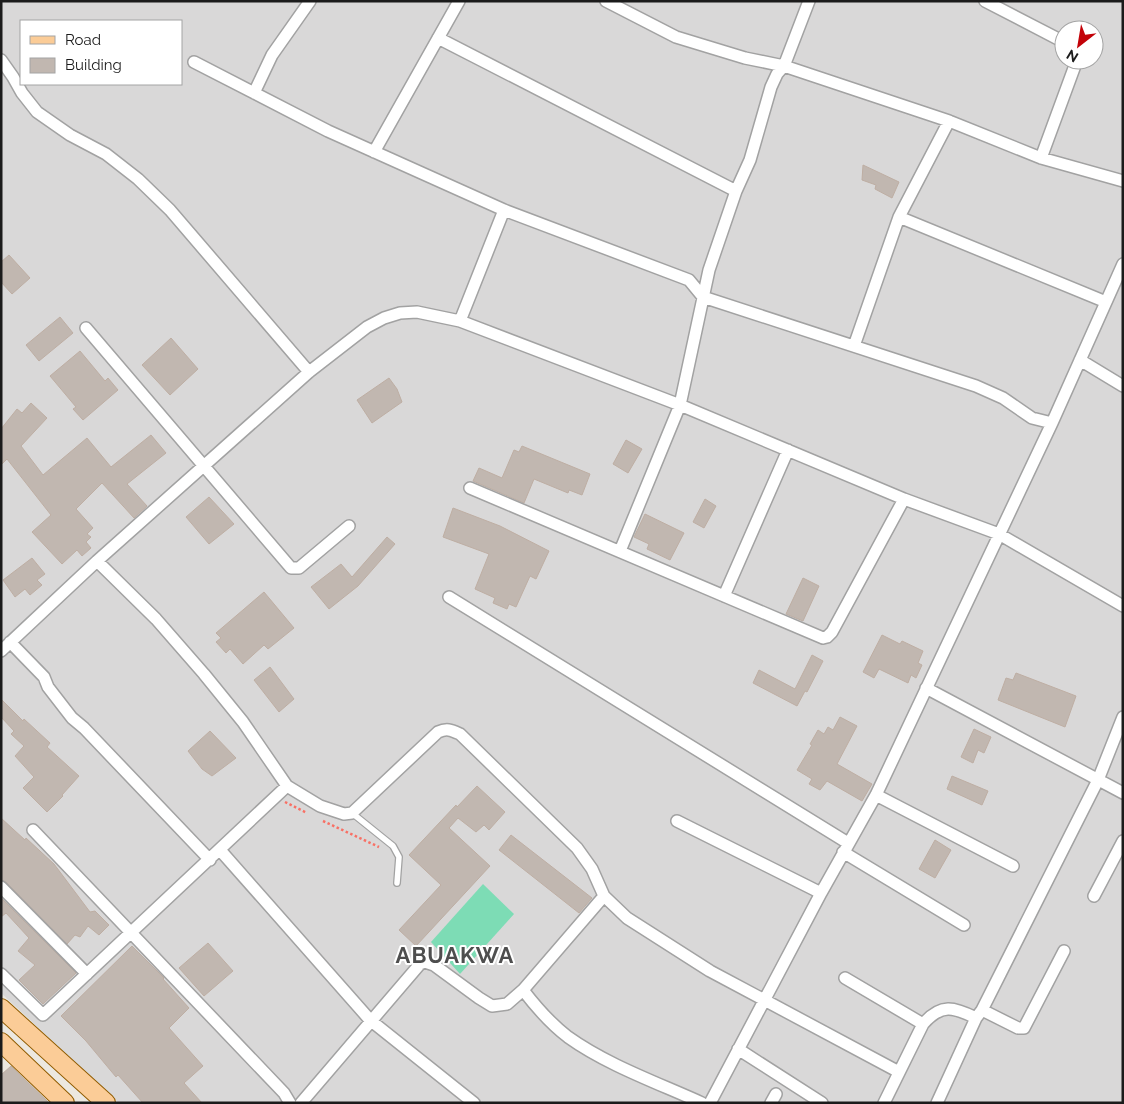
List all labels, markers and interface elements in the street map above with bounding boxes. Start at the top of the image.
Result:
legend [20,20,182,85]
north arrow [1054,20,1104,70]
text: Road [65,31,101,49]
text: N [1064,47,1081,66]
text: Building [65,56,122,74]
district label: ABUAKWA [396,942,514,968]

